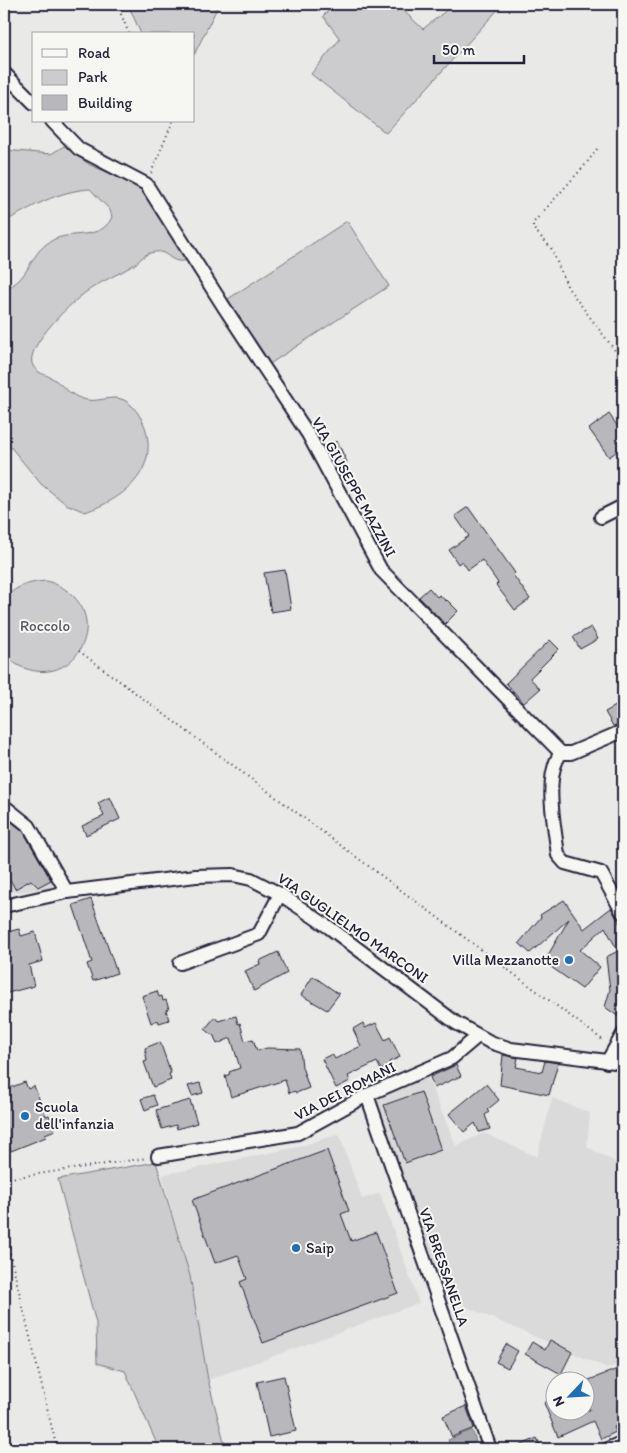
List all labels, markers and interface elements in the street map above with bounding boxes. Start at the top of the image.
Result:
legend [32,32,195,122]
scale bar [434,32,524,64]
text: 50 m [442,41,475,59]
text: Road [78,44,111,62]
text: Park [78,68,108,86]
text: Building [78,94,132,112]
street label: VIA GIUSEPPE MAZZINI [308,414,400,560]
park label: Roccolo [20,617,70,635]
street label: VIA GUGLIELMO MARCONI [274,869,432,987]
place label: Villa Mezzanotte [452,951,559,969]
marker: Villa Mezzanotte [563,954,575,966]
street label: VIA DEI ROMANI [291,1058,399,1124]
place label: Scuola dell'infanzia [35,1098,115,1133]
marker: Scuola dell'infanzia [19,1110,31,1122]
street label: VIA BRESSANELLA [415,1205,473,1329]
place label: Saip [306,1239,334,1257]
marker: Saip [290,1242,302,1254]
north arrow [544,1370,594,1420]
text: N [549,1393,568,1409]

